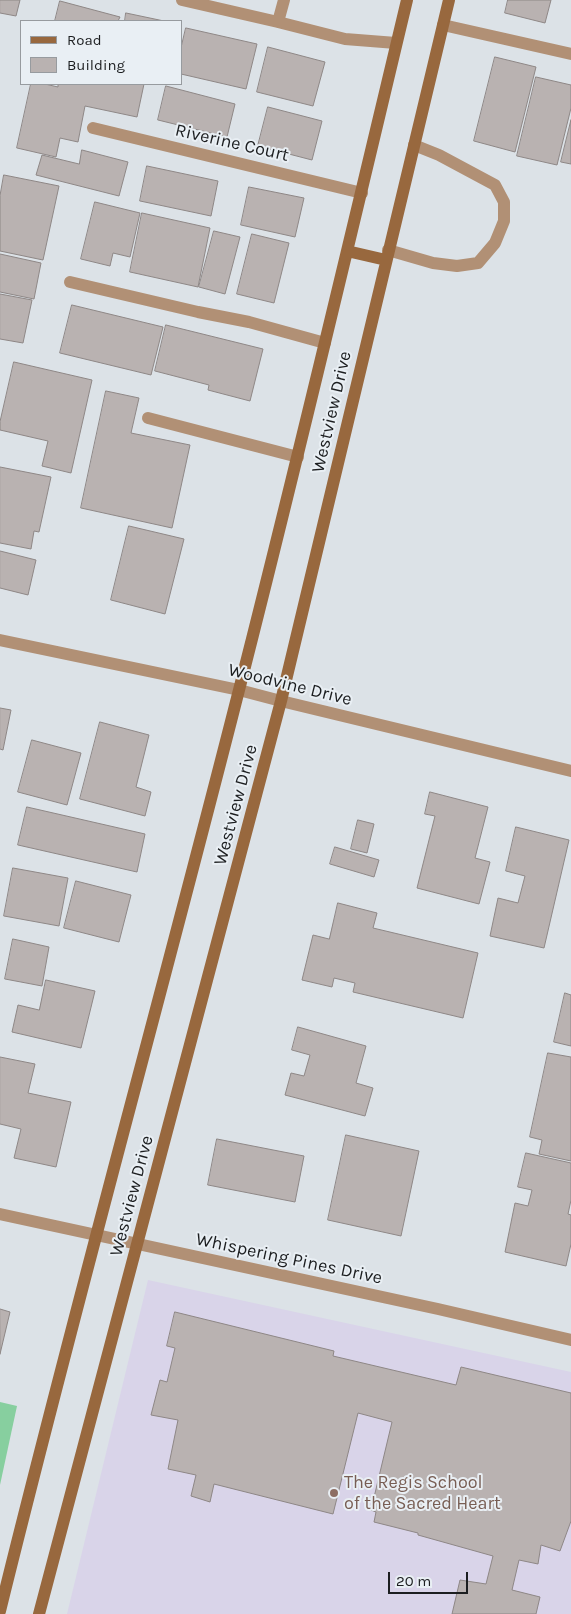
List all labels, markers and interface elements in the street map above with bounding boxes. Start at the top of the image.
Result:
legend [20,20,182,85]
text: Road [67,31,102,49]
text: Building [67,56,125,74]
street label: Riverine Court [173,119,291,167]
street label: Westview Drive [308,349,356,475]
street label: Woodvine Drive [226,659,354,711]
street label: Westview Drive [210,742,262,868]
street label: Westview Drive [106,1133,158,1259]
street label: Whispering Pines Drive [194,1229,384,1289]
place label: The Regis School of the Sacred Heart [344,1472,501,1515]
marker: The Regis School of the Sacred Heart [328,1487,340,1499]
scale bar [391,1562,471,1594]
text: 20 m [396,1572,431,1590]

